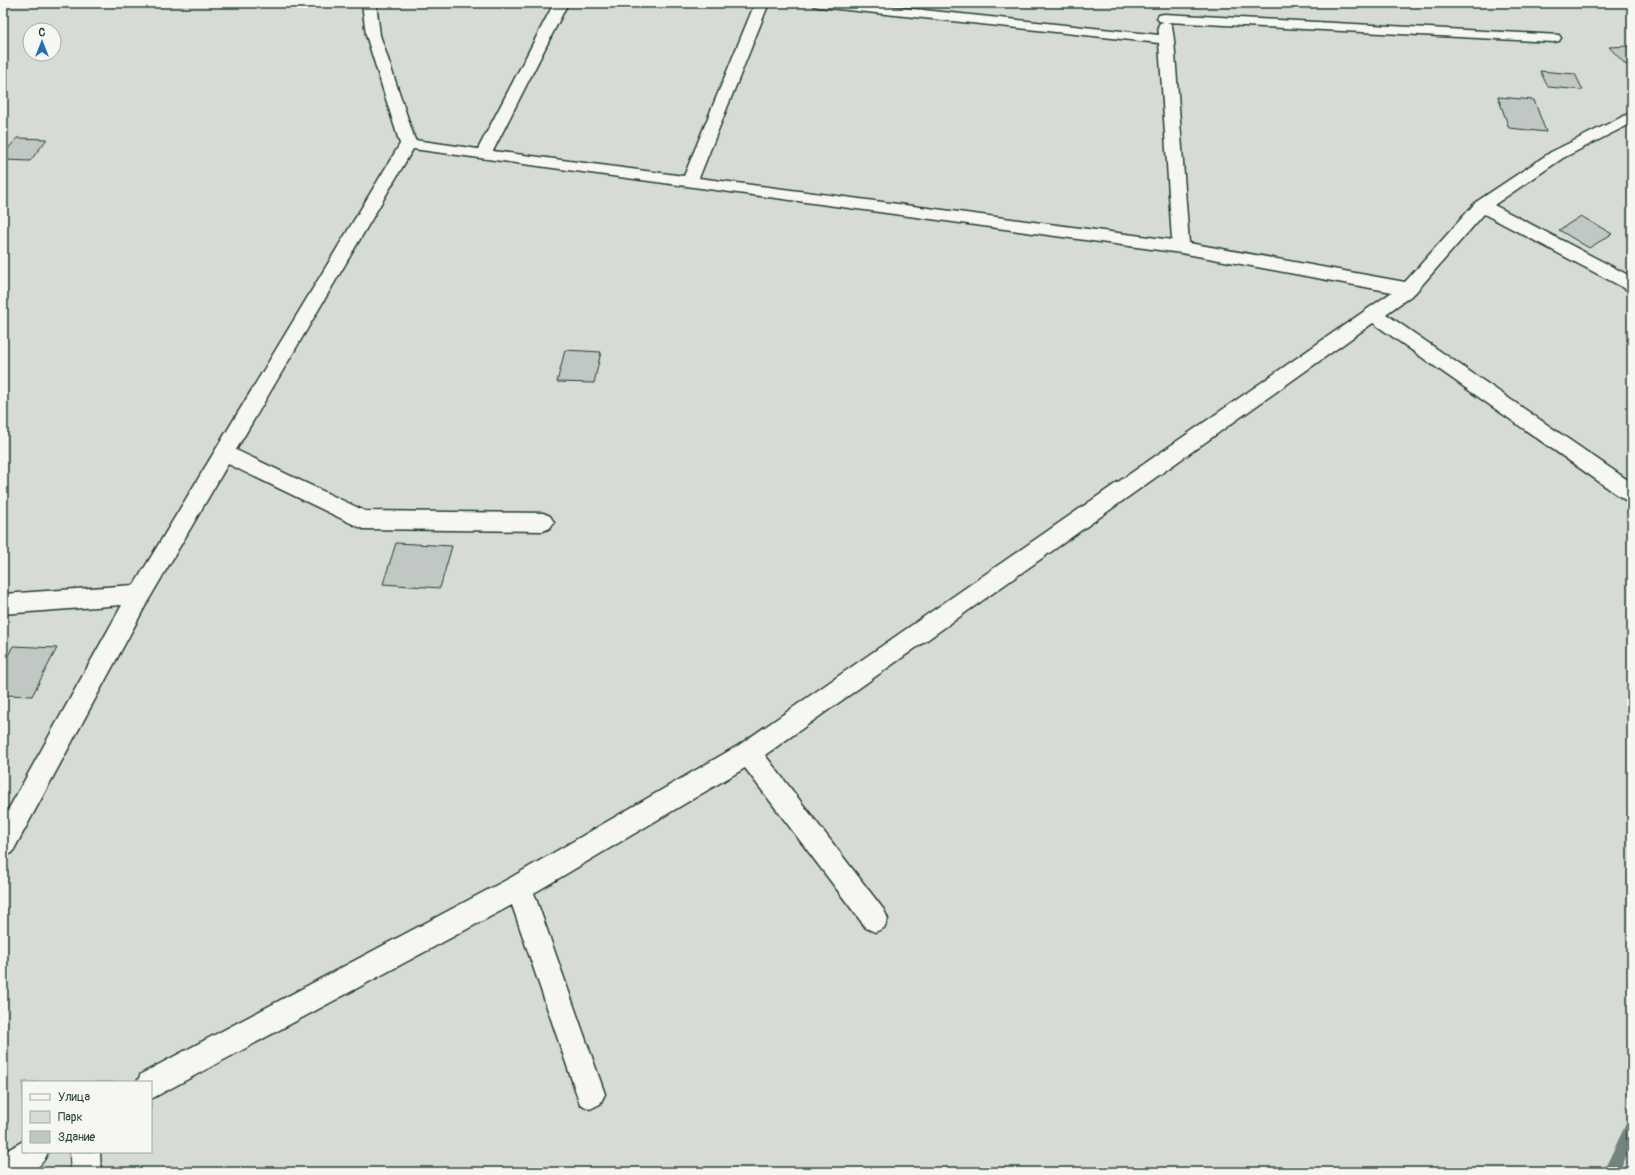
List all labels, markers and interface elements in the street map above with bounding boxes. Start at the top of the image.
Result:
north arrow [22,22,62,62]
text: С [39,26,46,39]
legend [22,1081,152,1153]
text: Улица [58,1090,90,1105]
text: Парк [58,1110,83,1125]
text: Здание [58,1130,95,1145]

